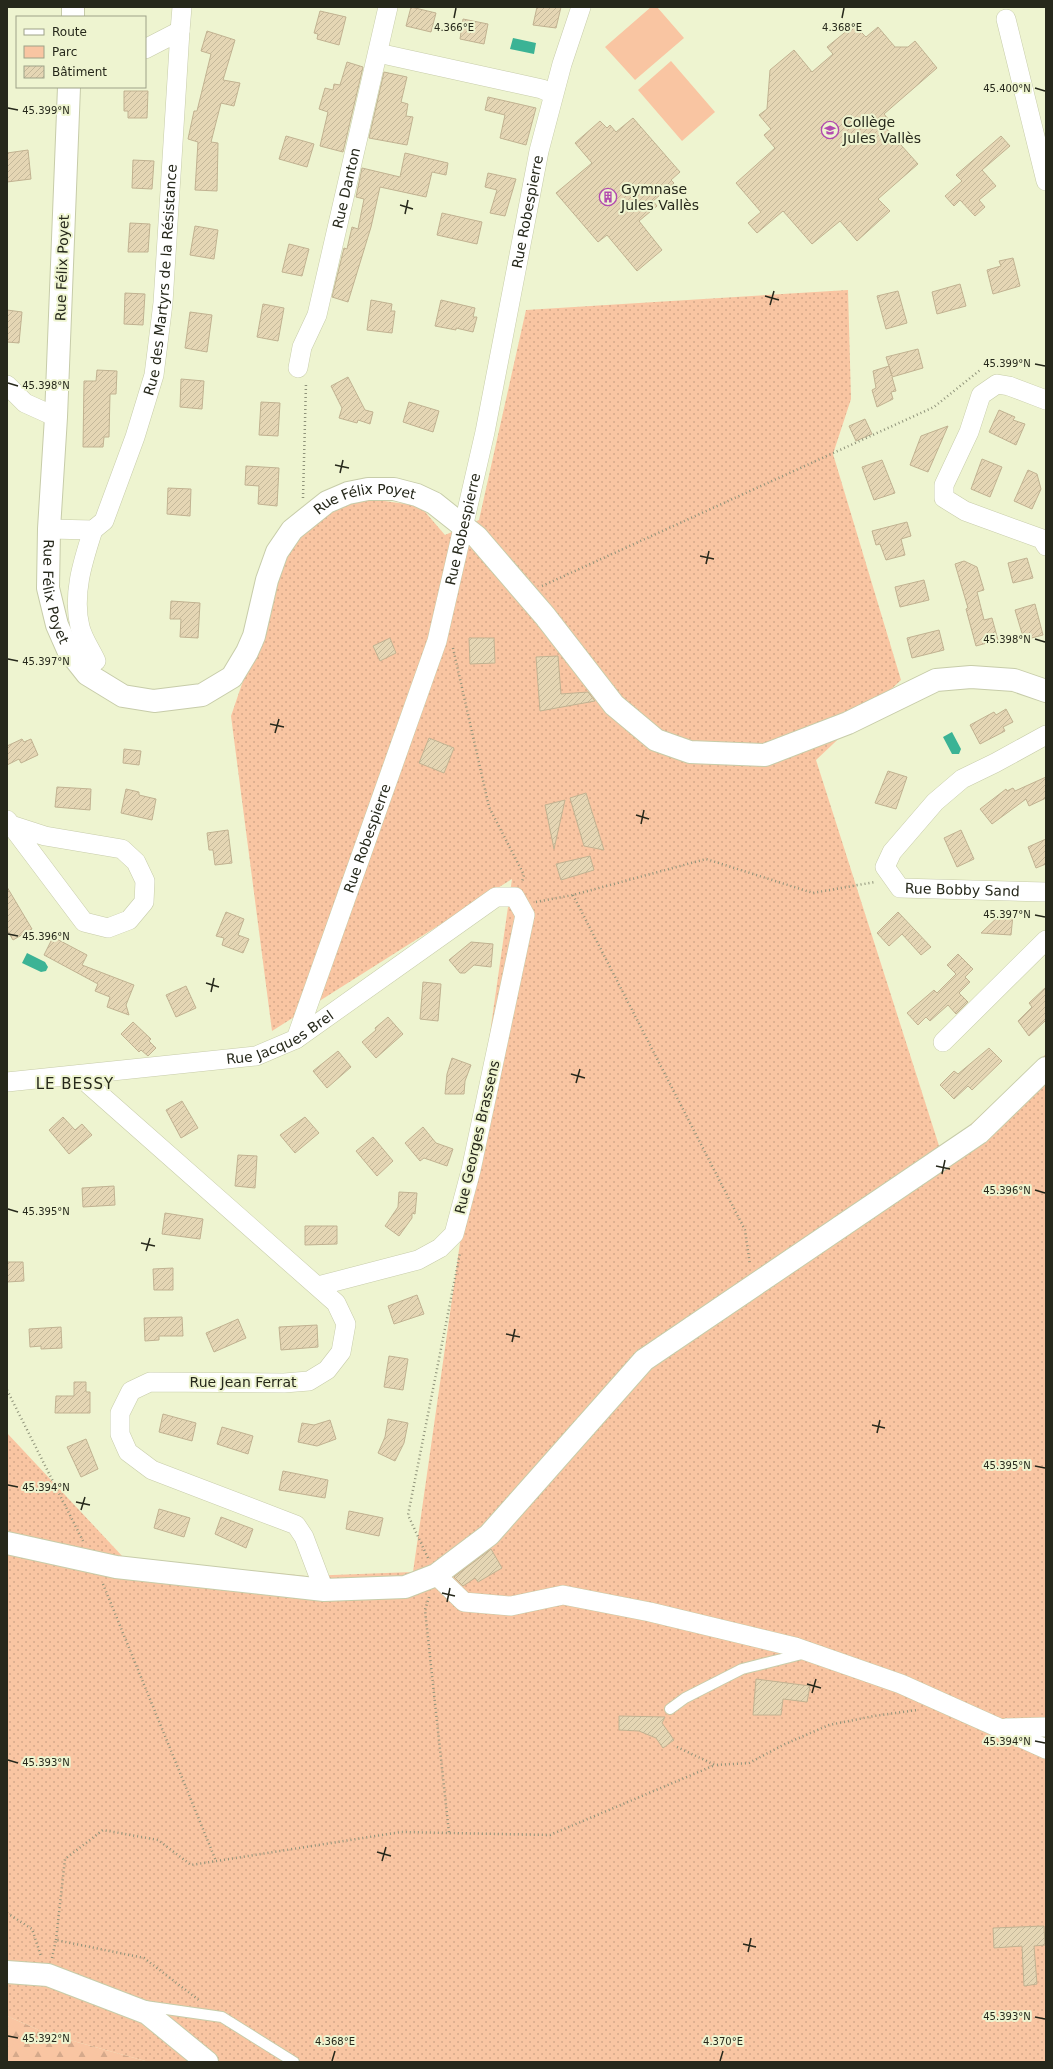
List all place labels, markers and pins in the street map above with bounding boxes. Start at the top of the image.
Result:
place label: Collège Jules Vallès [842,114,921,146]
school or university icon: Collège Jules Vallès [820,120,840,140]
place label: Gymnase Jules Vallès [620,181,699,213]
building icon: Gymnase Jules Vallès [598,187,618,207]

